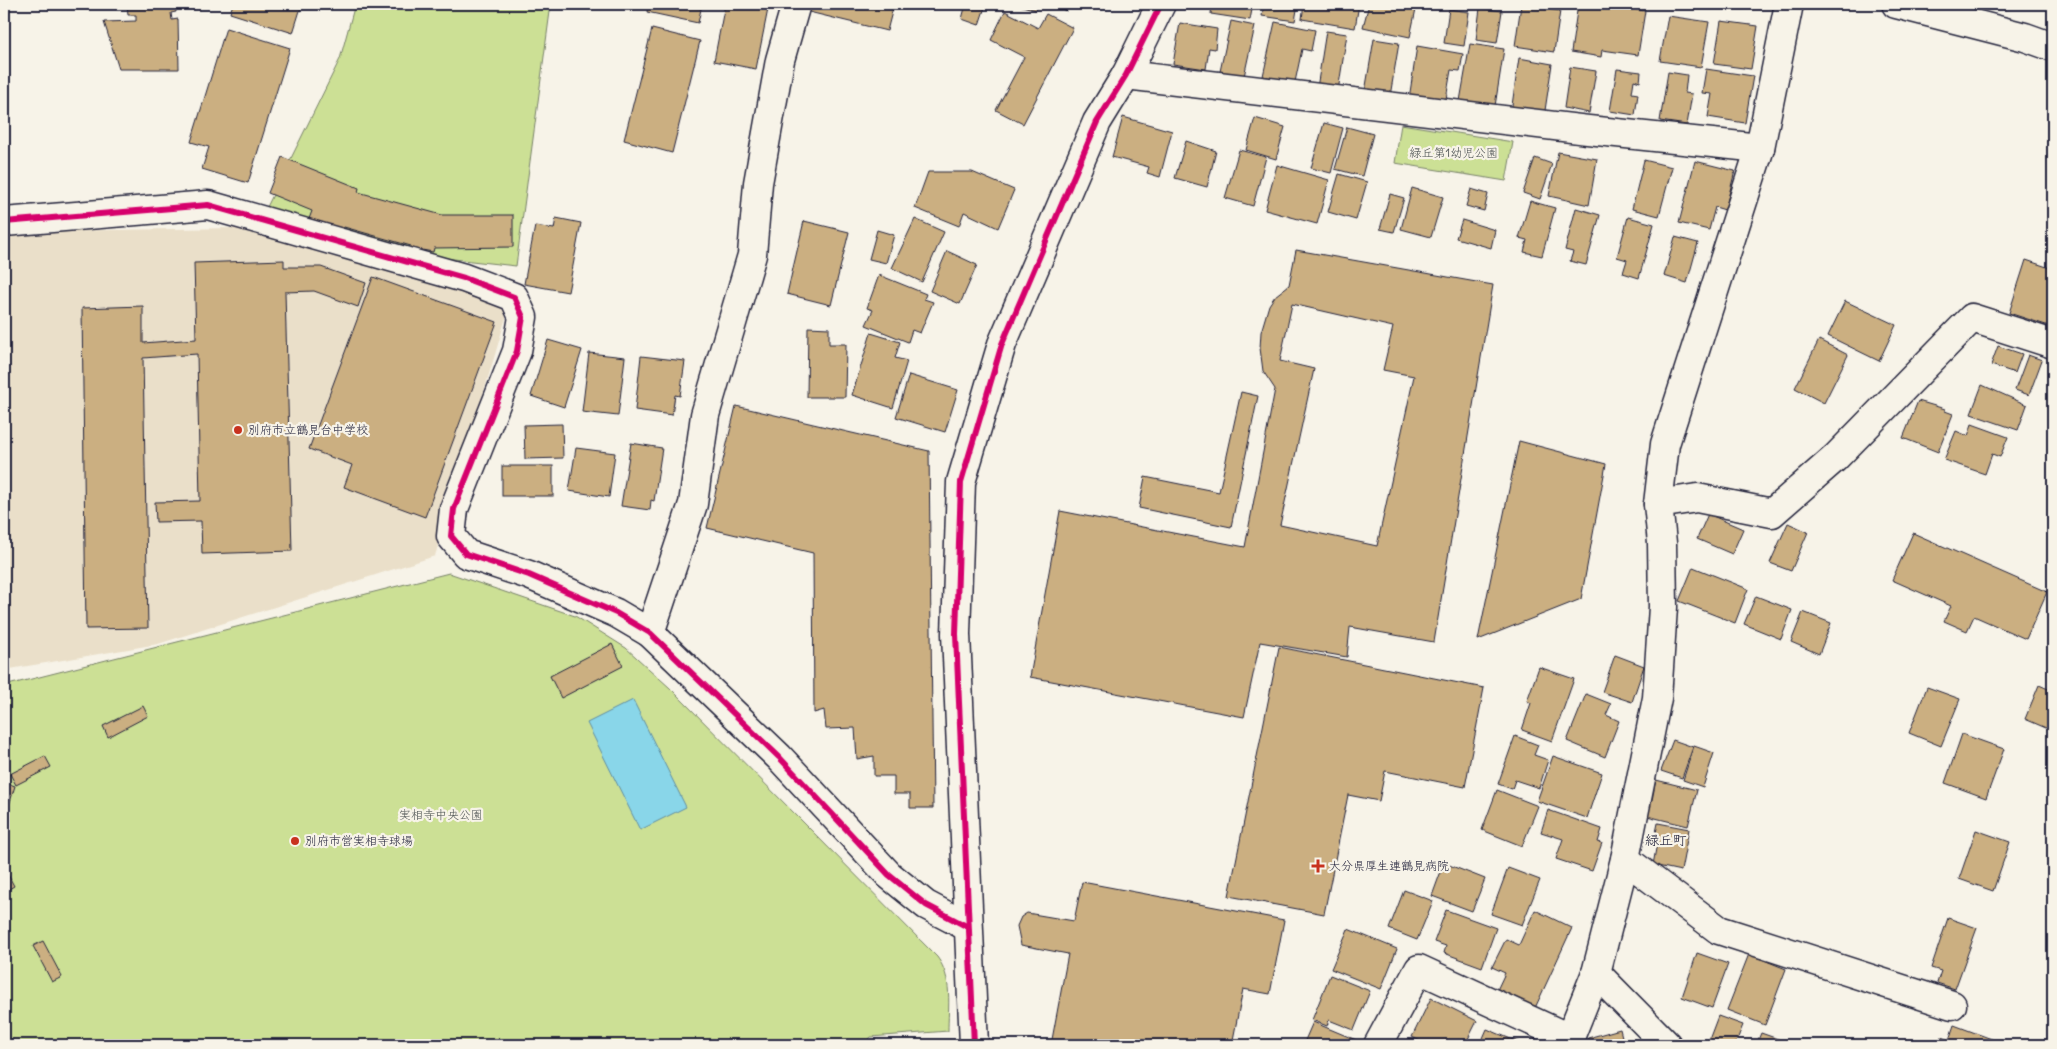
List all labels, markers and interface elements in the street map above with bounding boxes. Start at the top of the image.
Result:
park label: 緑丘第1幼児公園 [1410,145,1498,160]
place label: 別府市立鶴見台中学校 [248,422,368,437]
marker: 別府市立鶴見台中学校 [232,424,244,436]
park label: 実相寺中央公園 [399,807,483,822]
district label: 緑丘町 [1645,831,1687,849]
place label: 別府市営実相寺球場 [305,833,413,848]
marker: 別府市営実相寺球場 [289,835,301,847]
place label: 大分県厚生連鶴見病院 [1329,858,1449,873]
marker: 大分県厚生連鶴見病院 [1311,859,1325,873]

